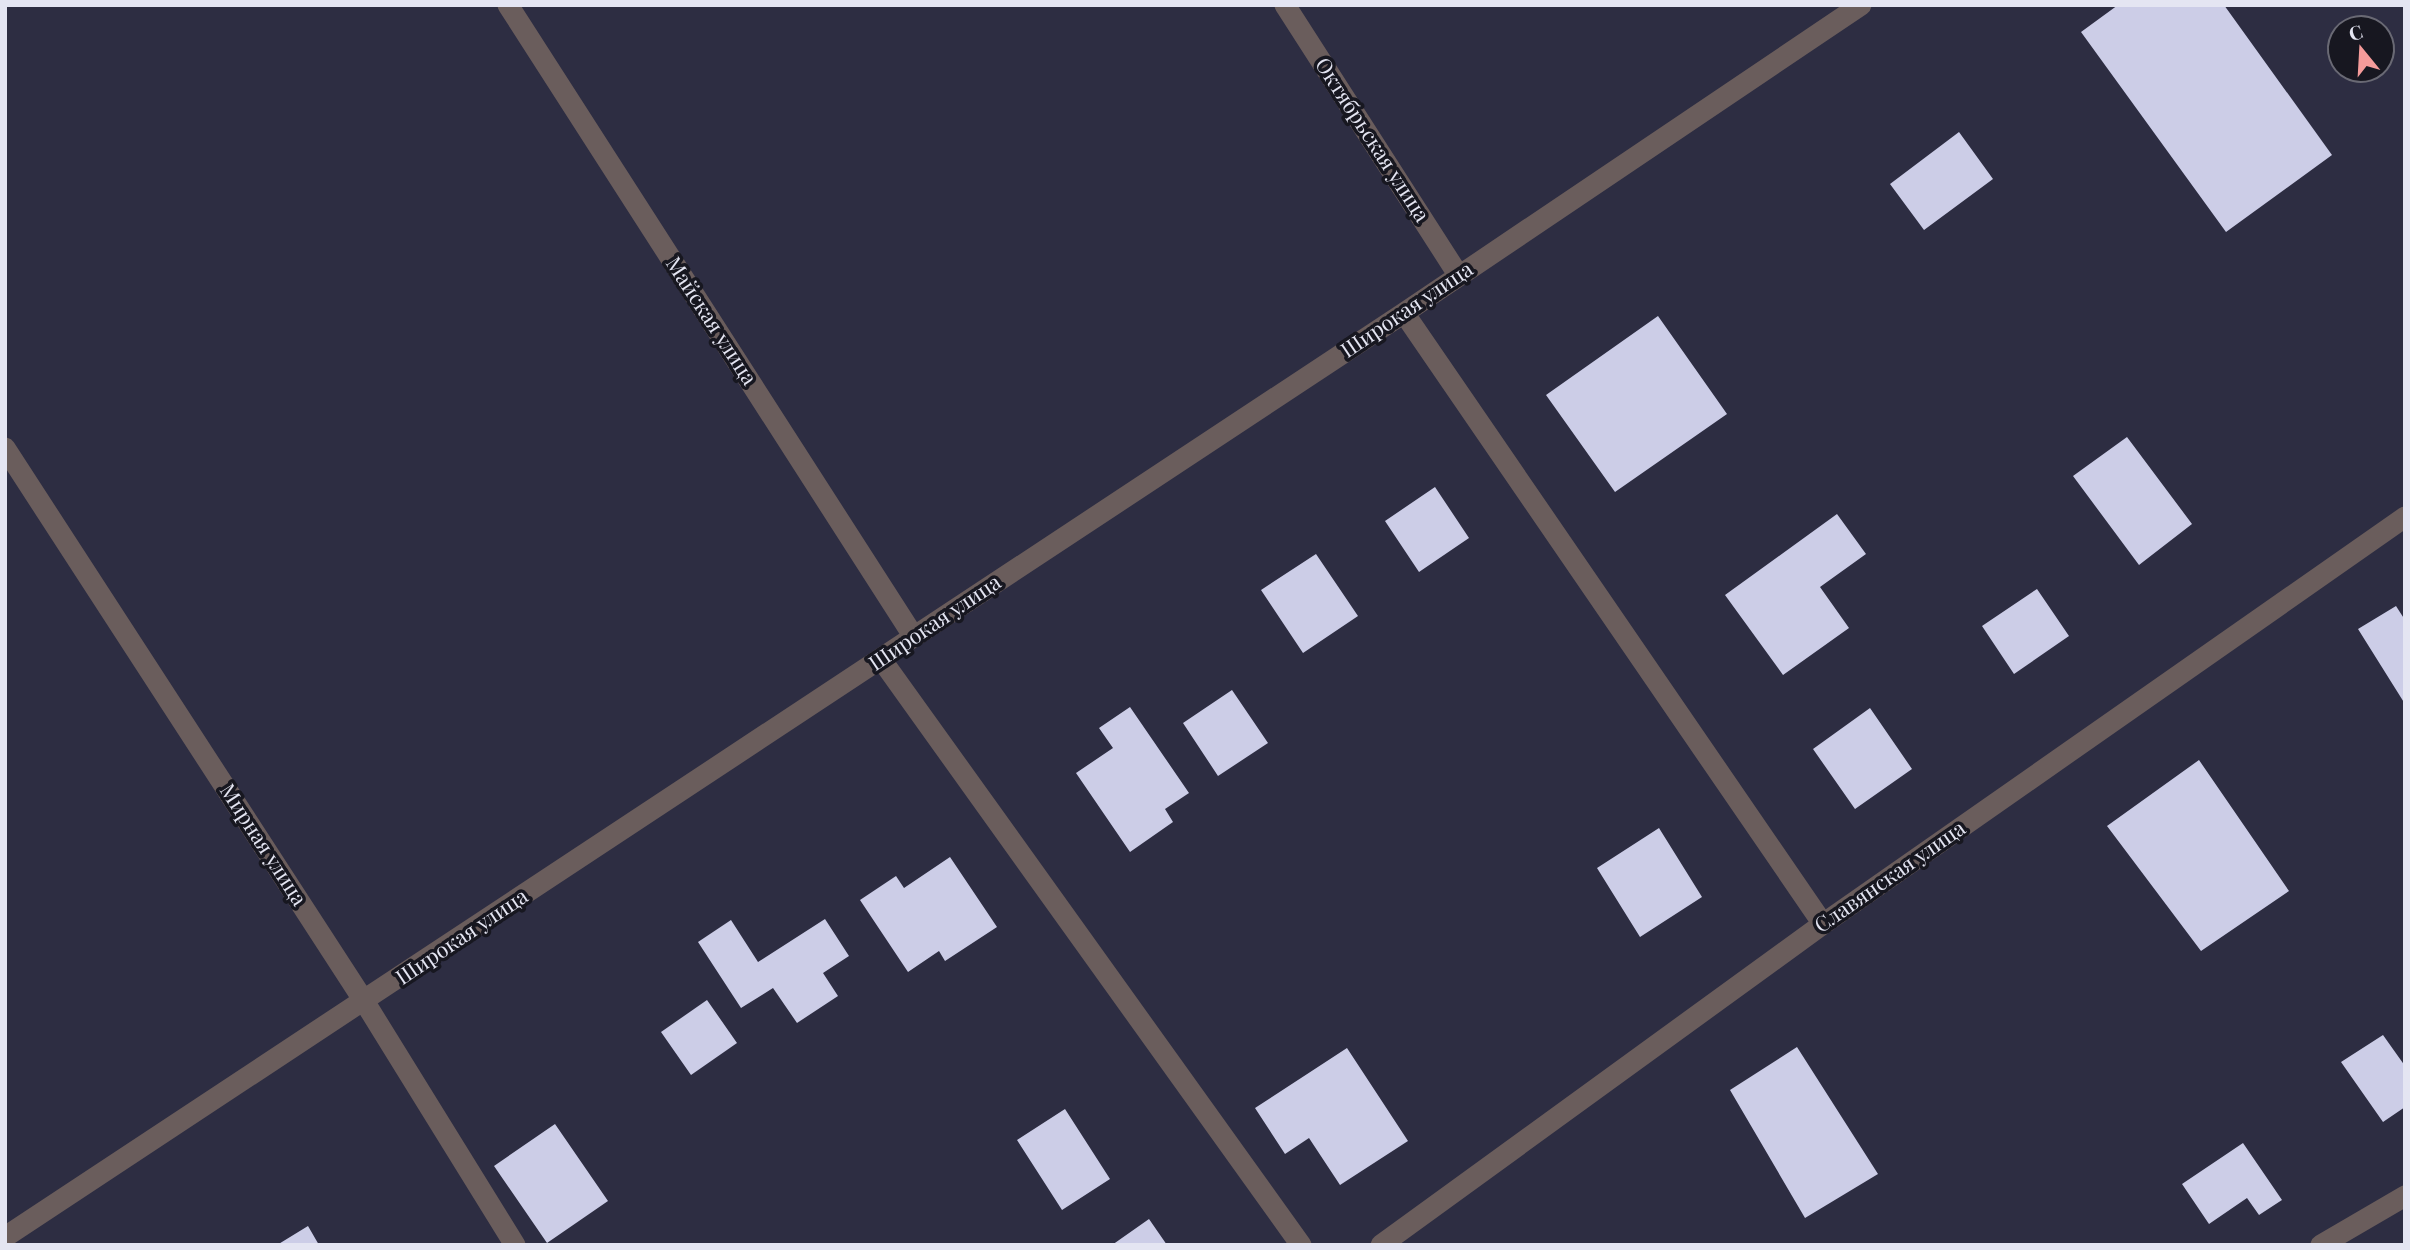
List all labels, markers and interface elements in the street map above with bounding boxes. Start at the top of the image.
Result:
north arrow [2326,14,2396,84]
text: С [2345,17,2366,46]
street label: Октябрьская улица [1310,51,1438,227]
street label: Майская улица [661,250,765,390]
street label: Широкая улица [1334,253,1478,363]
street label: Широкая улица [862,566,1006,676]
street label: Мирная улица [215,778,315,911]
street label: Славянская улица [1808,812,1970,938]
street label: Широкая улица [389,880,533,990]

